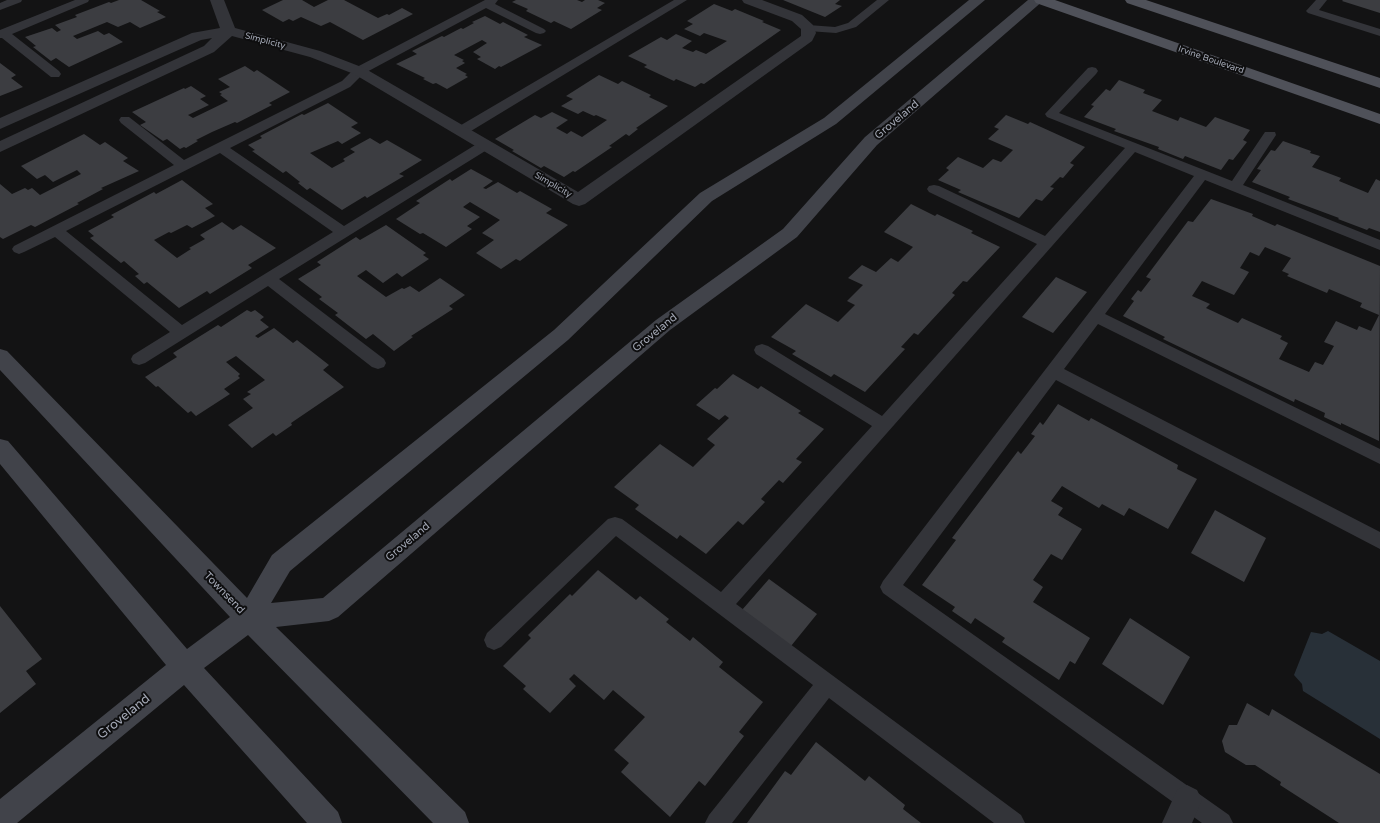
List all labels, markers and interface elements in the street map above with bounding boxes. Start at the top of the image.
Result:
street label: Simplicity [244,30,286,52]
street label: Irvine Boulevard [1177,44,1245,76]
street label: Groveland [872,98,922,142]
street label: Simplicity [532,170,574,200]
street label: Groveland [630,311,680,355]
street label: Groveland [383,520,433,564]
street label: Townsend [201,569,247,617]
street label: Groveland [95,691,153,743]

